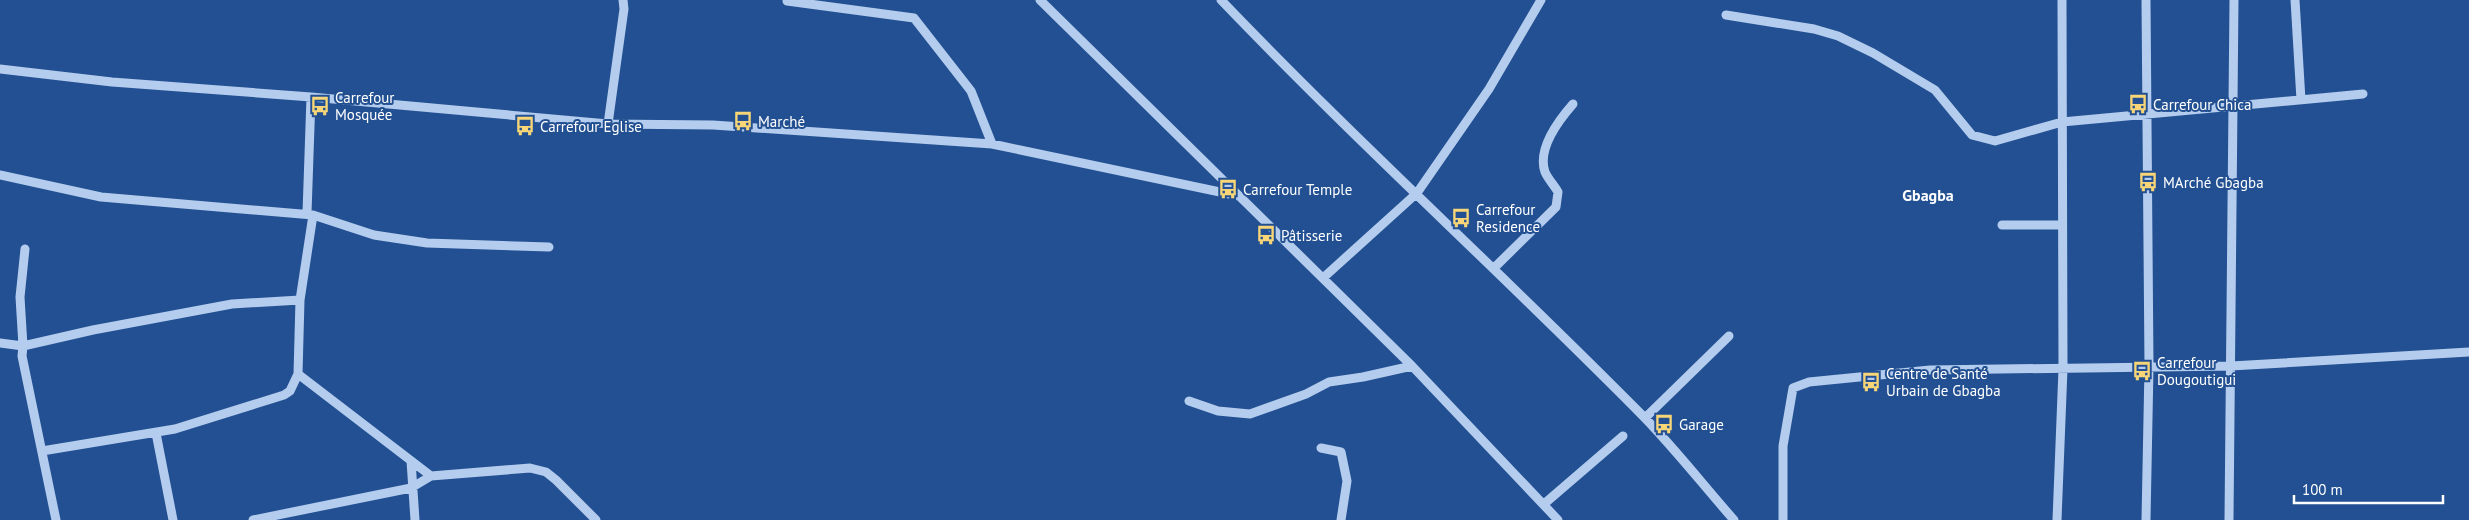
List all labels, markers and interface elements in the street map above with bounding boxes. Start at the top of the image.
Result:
place label: Carrefour Mosquée [335,88,394,124]
bus stop icon: Carrefour Chica [2127,93,2149,115]
bus stop icon: Carrefour Mosquée [309,95,331,117]
place label: Carrefour Chica [2153,95,2251,114]
bus stop icon: Marché [732,110,754,132]
place label: Marché [758,112,805,131]
bus stop icon: Carrefour Eglise [514,115,536,137]
place label: Carrefour Eglise [540,117,642,136]
bus stop icon: MArché Gbagba [2137,171,2159,193]
place label: MArché Gbagba [2163,173,2264,192]
bus stop icon: Carrefour Temple [1217,178,1239,200]
place label: Carrefour Temple [1243,180,1352,199]
district label: Gbagba [1902,185,1954,205]
place label: Carrefour Residence [1476,200,1540,236]
bus stop icon: Carrefour Residence [1450,207,1472,229]
bus stop icon: Pâtisserie [1255,224,1277,246]
place label: Pâtisserie [1281,226,1342,245]
place label: Carrefour Dougoutigui [2157,353,2236,389]
bus stop icon: Carrefour Dougoutigui [2131,360,2153,382]
place label: Centre de Santé Urbain de Gbagba [1886,364,2001,400]
bus stop icon: Centre de Santé Urbain de Gbagba [1860,371,1882,393]
bus stop icon: Garage [1653,413,1675,435]
place label: Garage [1679,415,1724,434]
scale bar [2294,472,2443,504]
text: 100 m [2302,480,2343,499]

